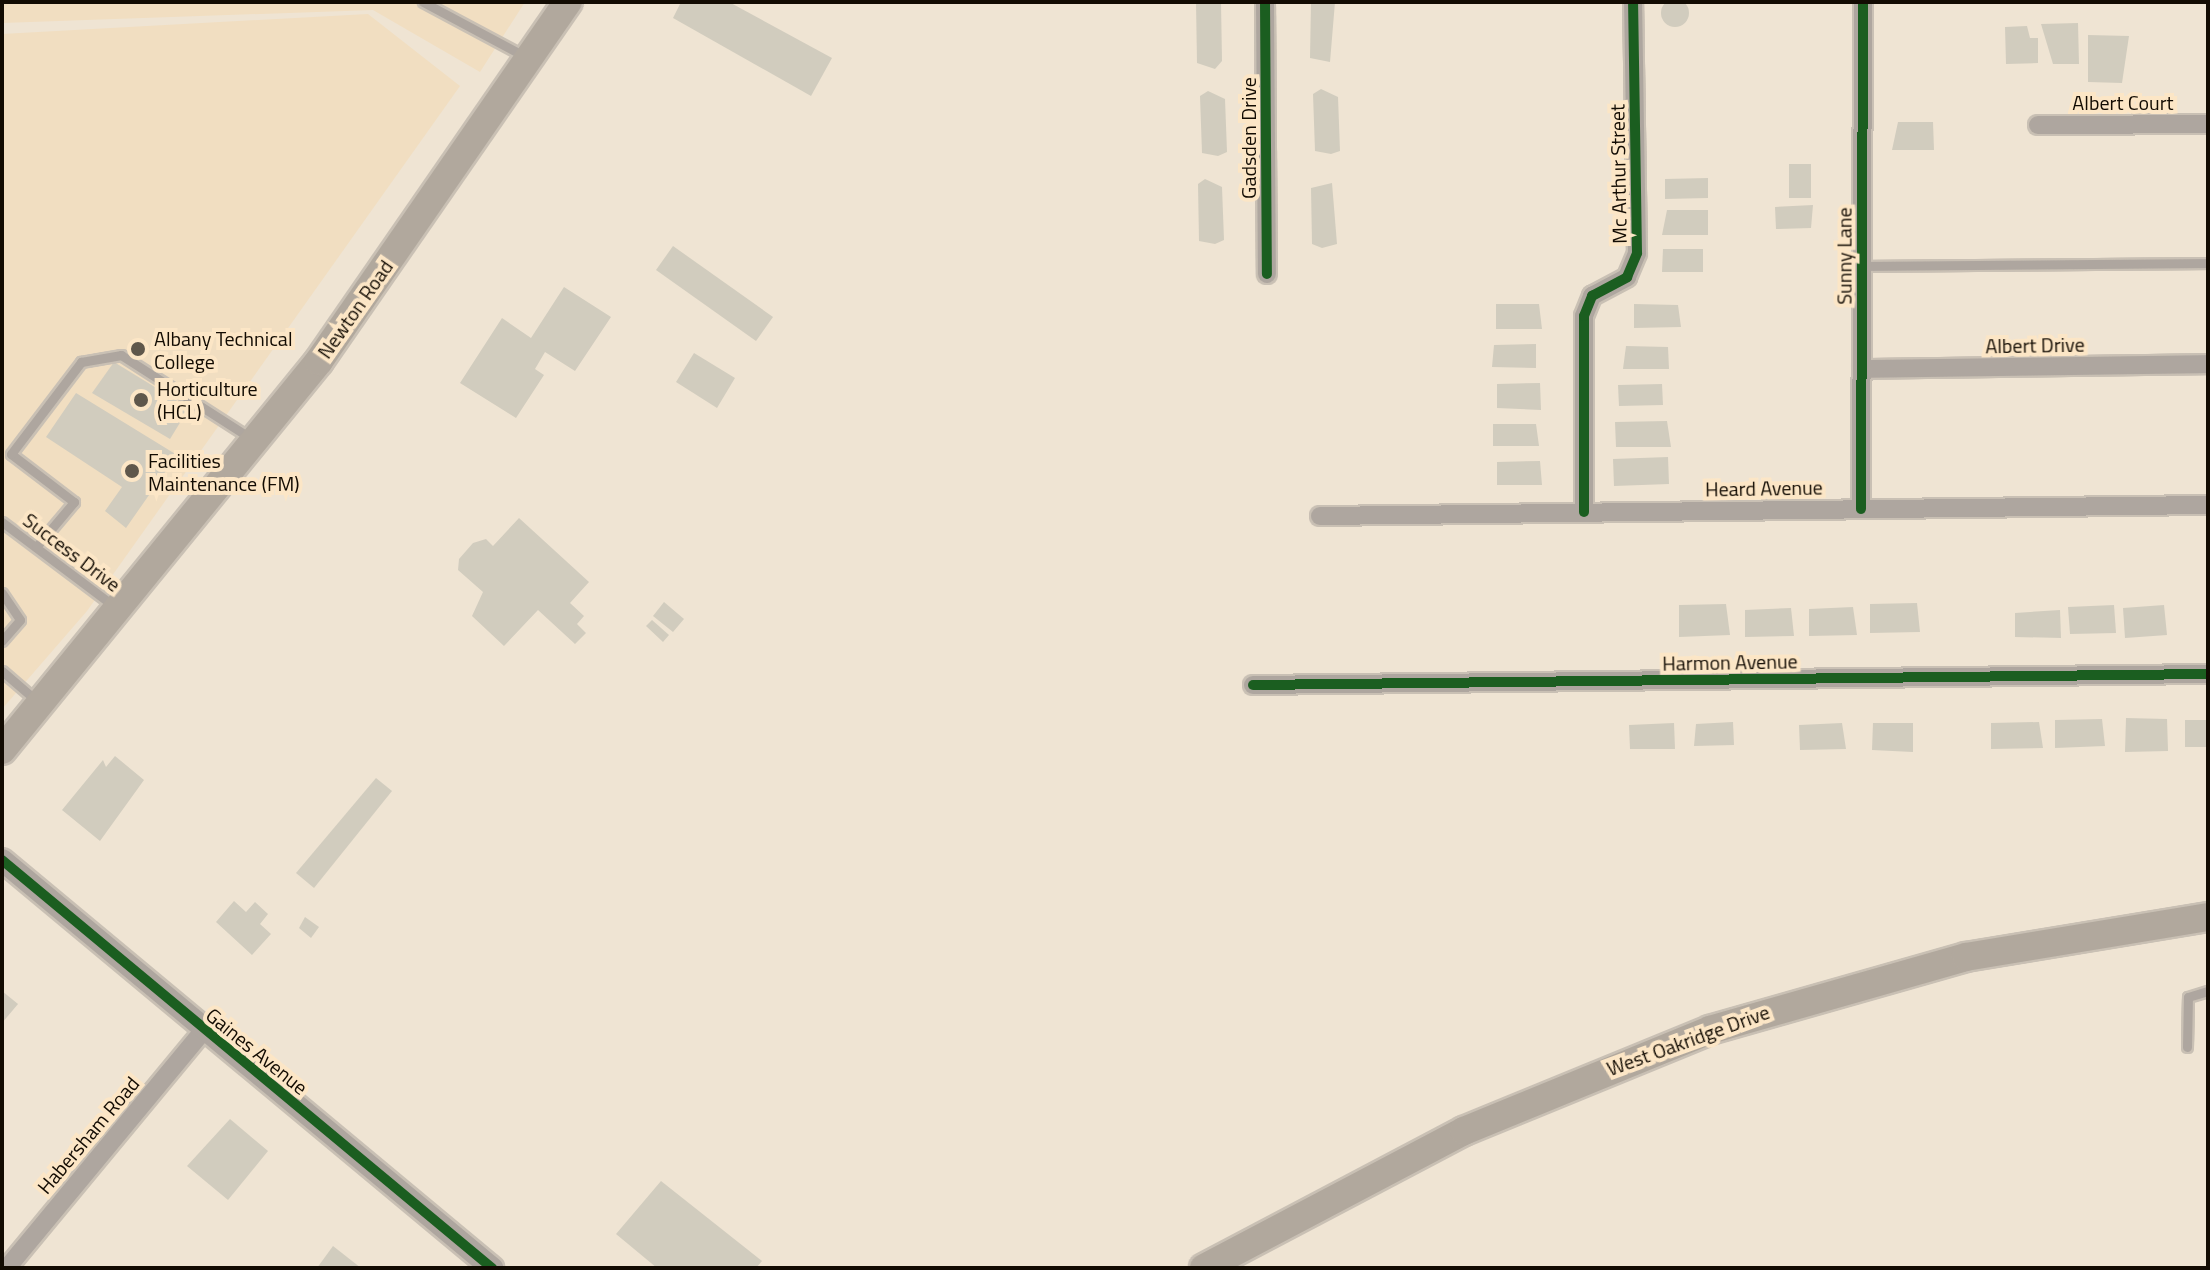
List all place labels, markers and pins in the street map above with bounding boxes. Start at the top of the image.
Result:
place label: Albany Technical College [154,326,292,373]
marker: Albany Technical College [129,340,147,358]
place label: Horticulture (HCL) [157,376,258,423]
marker: Horticulture (HCL) [132,391,150,409]
place label: Facilities Maintenance (FM) [148,448,299,495]
marker: Facilities Maintenance (FM) [123,462,141,480]

